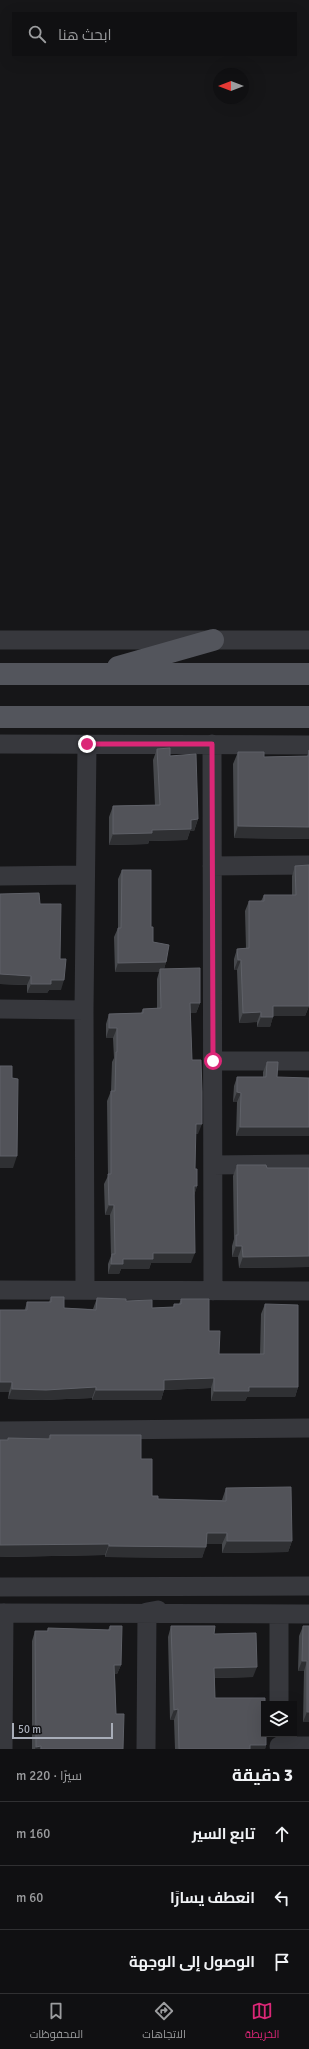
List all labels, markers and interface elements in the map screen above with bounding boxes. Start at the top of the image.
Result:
search box [12,12,297,56]
icon: search [26,23,48,45]
text: ابحث هنا [58,26,111,44]
north arrow [213,68,249,104]
route end [78,735,96,753]
route start [204,1052,222,1070]
map controls [261,1701,297,1737]
button: layers [261,1701,297,1737]
scale bar [12,1721,113,1740]
text: 50 m [18,1723,41,1736]
text: 3 دقيقة [232,1765,293,1786]
text: سيرًا · 220 m [16,1768,82,1784]
icon: ahead [271,1823,293,1845]
text: تابع السير [192,1825,255,1843]
text: 160 m [16,1826,50,1842]
icon: left [271,1887,293,1909]
text: انعطف يسارًا [170,1889,255,1907]
text: 60 m [16,1890,43,1906]
icon: arrive [271,1951,293,1973]
text: الوصول إلى الوجهة [129,1953,255,1971]
tab: المحفوظات [30,2000,83,2044]
tab: الاتجاهات [142,2000,186,2044]
tab: الخريطة [245,2000,279,2044]

